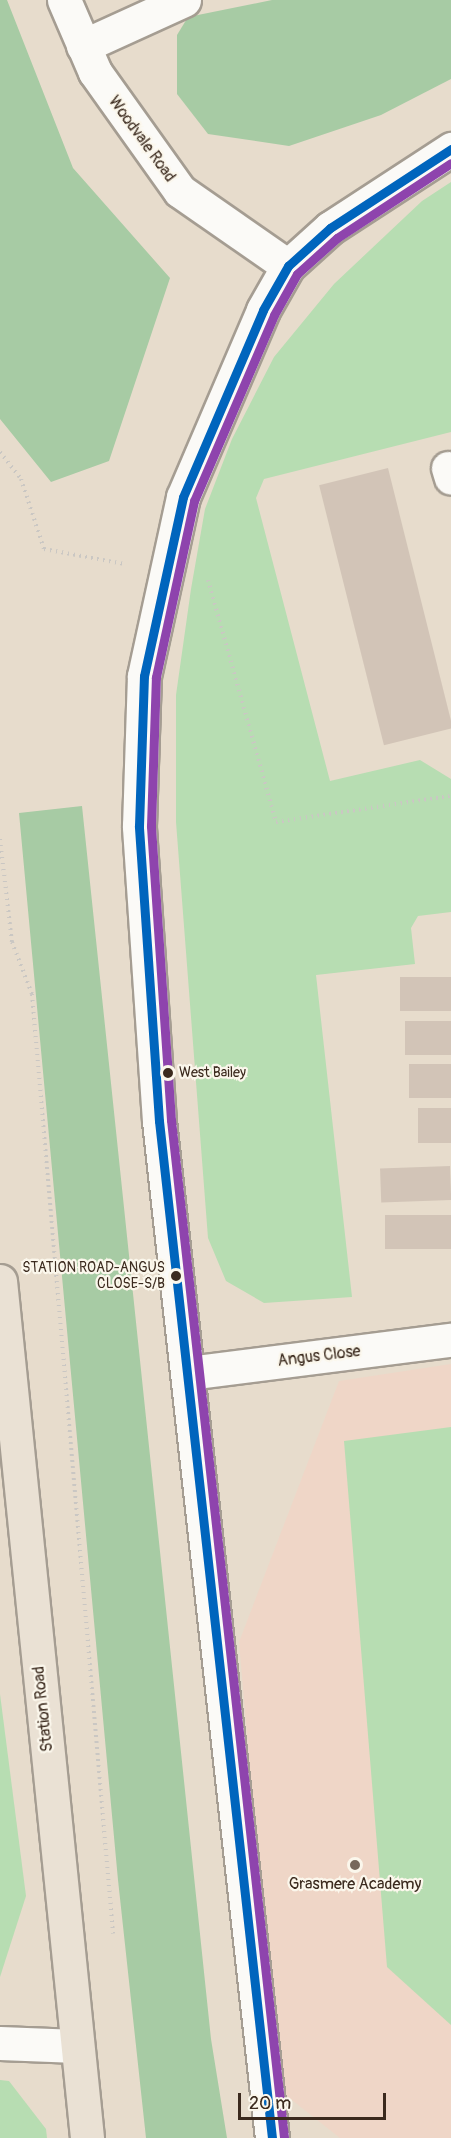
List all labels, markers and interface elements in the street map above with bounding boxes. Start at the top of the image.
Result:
street label: Woodvale Road [104,92,180,186]
place label: West Bailey [179,1065,246,1081]
marker: West Bailey [162,1067,174,1079]
place label: STATION ROAD-ANGUS CLOSE-S/B [22,1260,165,1292]
marker: STATION ROAD-ANGUS CLOSE-S/B [170,1270,182,1282]
street label: Angus Close [276,1341,362,1371]
street label: Station Road [29,1665,57,1753]
marker: Grasmere Academy [348,1858,362,1872]
place label: Grasmere Academy [289,1874,421,1894]
scale bar [241,2081,390,2119]
text: 20 m [249,2092,291,2115]

